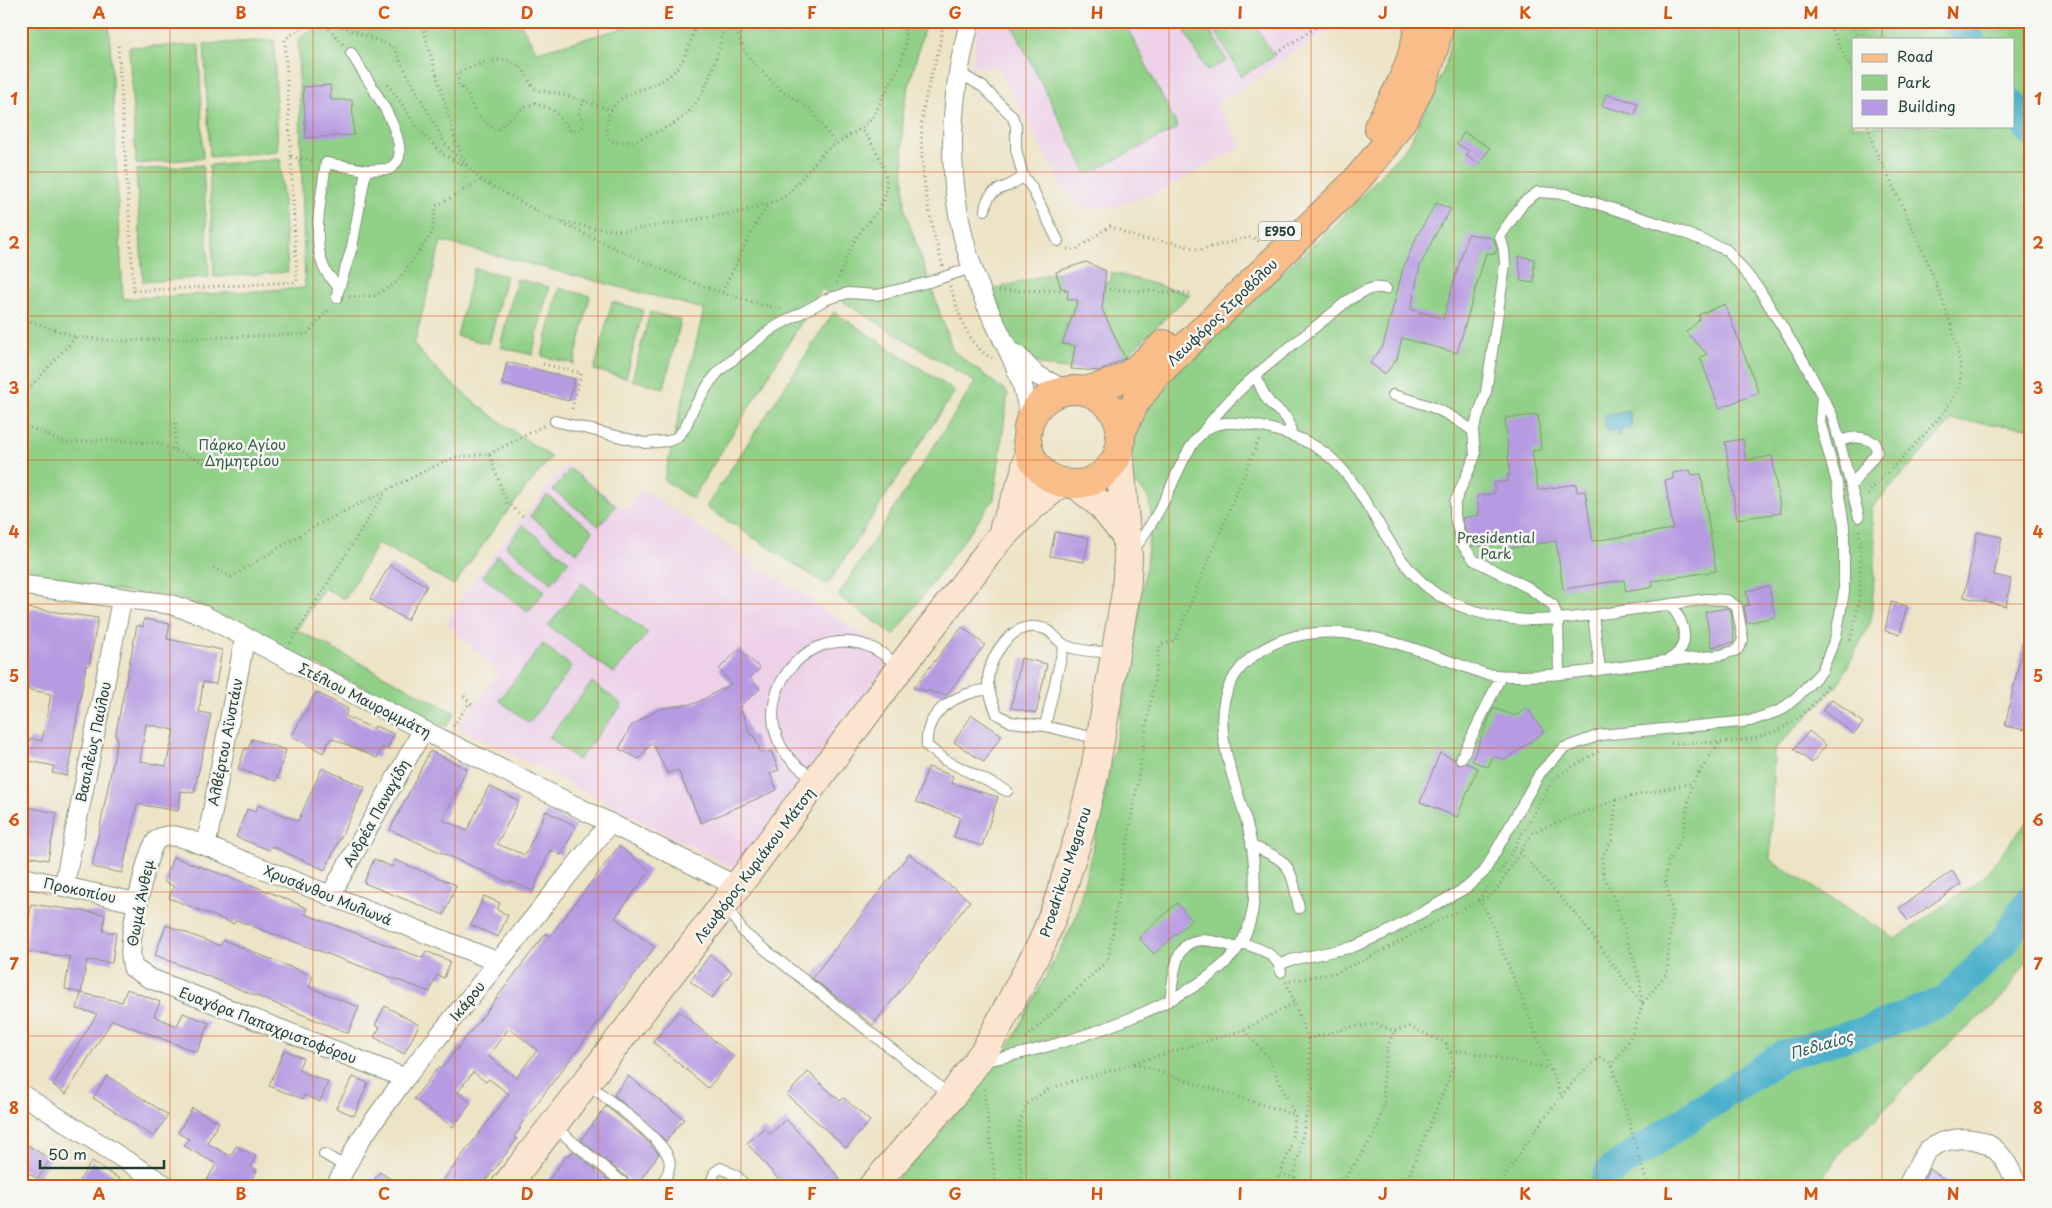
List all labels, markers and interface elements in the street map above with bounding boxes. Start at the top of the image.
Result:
text: A [93,0,106,24]
text: B [236,0,247,24]
text: C [378,0,390,24]
text: D [521,0,533,24]
text: E [664,0,674,24]
text: F [807,0,817,24]
text: G [948,0,962,24]
text: H [1091,0,1103,24]
text: I [1237,0,1243,24]
text: J [1378,0,1388,24]
text: K [1519,0,1531,24]
text: L [1663,0,1673,24]
text: M [1803,0,1819,24]
text: N [1947,0,1959,24]
legend [1852,38,2014,128]
text: Road [1897,44,1933,67]
text: Park [1897,70,1931,93]
text: 1 [10,86,18,110]
text: 1 [2034,86,2042,110]
text: Building [1897,94,1956,117]
road number: E950 [1259,222,1301,240]
text: 2 [8,230,20,254]
text: 2 [2032,230,2044,254]
street label: Λεωφόρος Στροβόλου [1162,253,1282,371]
text: 3 [9,375,19,399]
text: 3 [2033,375,2043,399]
park label: Πάρκο Αγίου Δημητρίου [198,434,286,471]
text: 4 [9,519,20,543]
text: 4 [2033,519,2044,543]
park label: Presidential Park [1457,527,1535,564]
street label: Στέλιου Μαυρομμάτη [295,657,435,743]
text: 5 [9,663,19,687]
text: 5 [2033,663,2043,687]
street label: Αλβέρτου Αϊνστάιν [202,676,248,808]
street label: Βασιλέως Παύλου [70,680,116,804]
street label: Ανδρέα Παναγίδη [338,755,414,871]
street label: Λεωφόρος Κυριάκου Μάτση [689,783,819,947]
street label: Proedrikou Megarou [1034,804,1096,940]
text: 6 [8,807,20,831]
text: 6 [2032,807,2044,831]
street label: Θωμά Άνθεμ [121,858,159,948]
street label: Χρυσάνθου Μυλωνά [261,860,395,930]
street label: Προκοπίου [42,872,118,908]
text: 7 [9,951,19,975]
text: 7 [2033,951,2043,975]
street label: Ικάρου [444,976,490,1026]
street label: Ευαγόρα Παπαχριστοφόρου [176,981,360,1069]
water label: Πεδιαίος [1787,1024,1856,1064]
text: 8 [9,1095,19,1119]
text: 8 [2033,1095,2043,1119]
scale bar [40,1138,164,1170]
text: 50 m [48,1142,87,1165]
text: A [93,1181,106,1205]
text: B [236,1181,247,1205]
text: C [378,1181,390,1205]
text: D [521,1181,533,1205]
text: E [664,1181,674,1205]
text: F [807,1181,817,1205]
text: G [948,1181,962,1205]
text: H [1091,1181,1103,1205]
text: I [1237,1181,1243,1205]
text: J [1378,1181,1388,1205]
text: K [1519,1181,1531,1205]
text: L [1663,1181,1673,1205]
text: M [1803,1181,1819,1205]
text: N [1947,1181,1959,1205]

